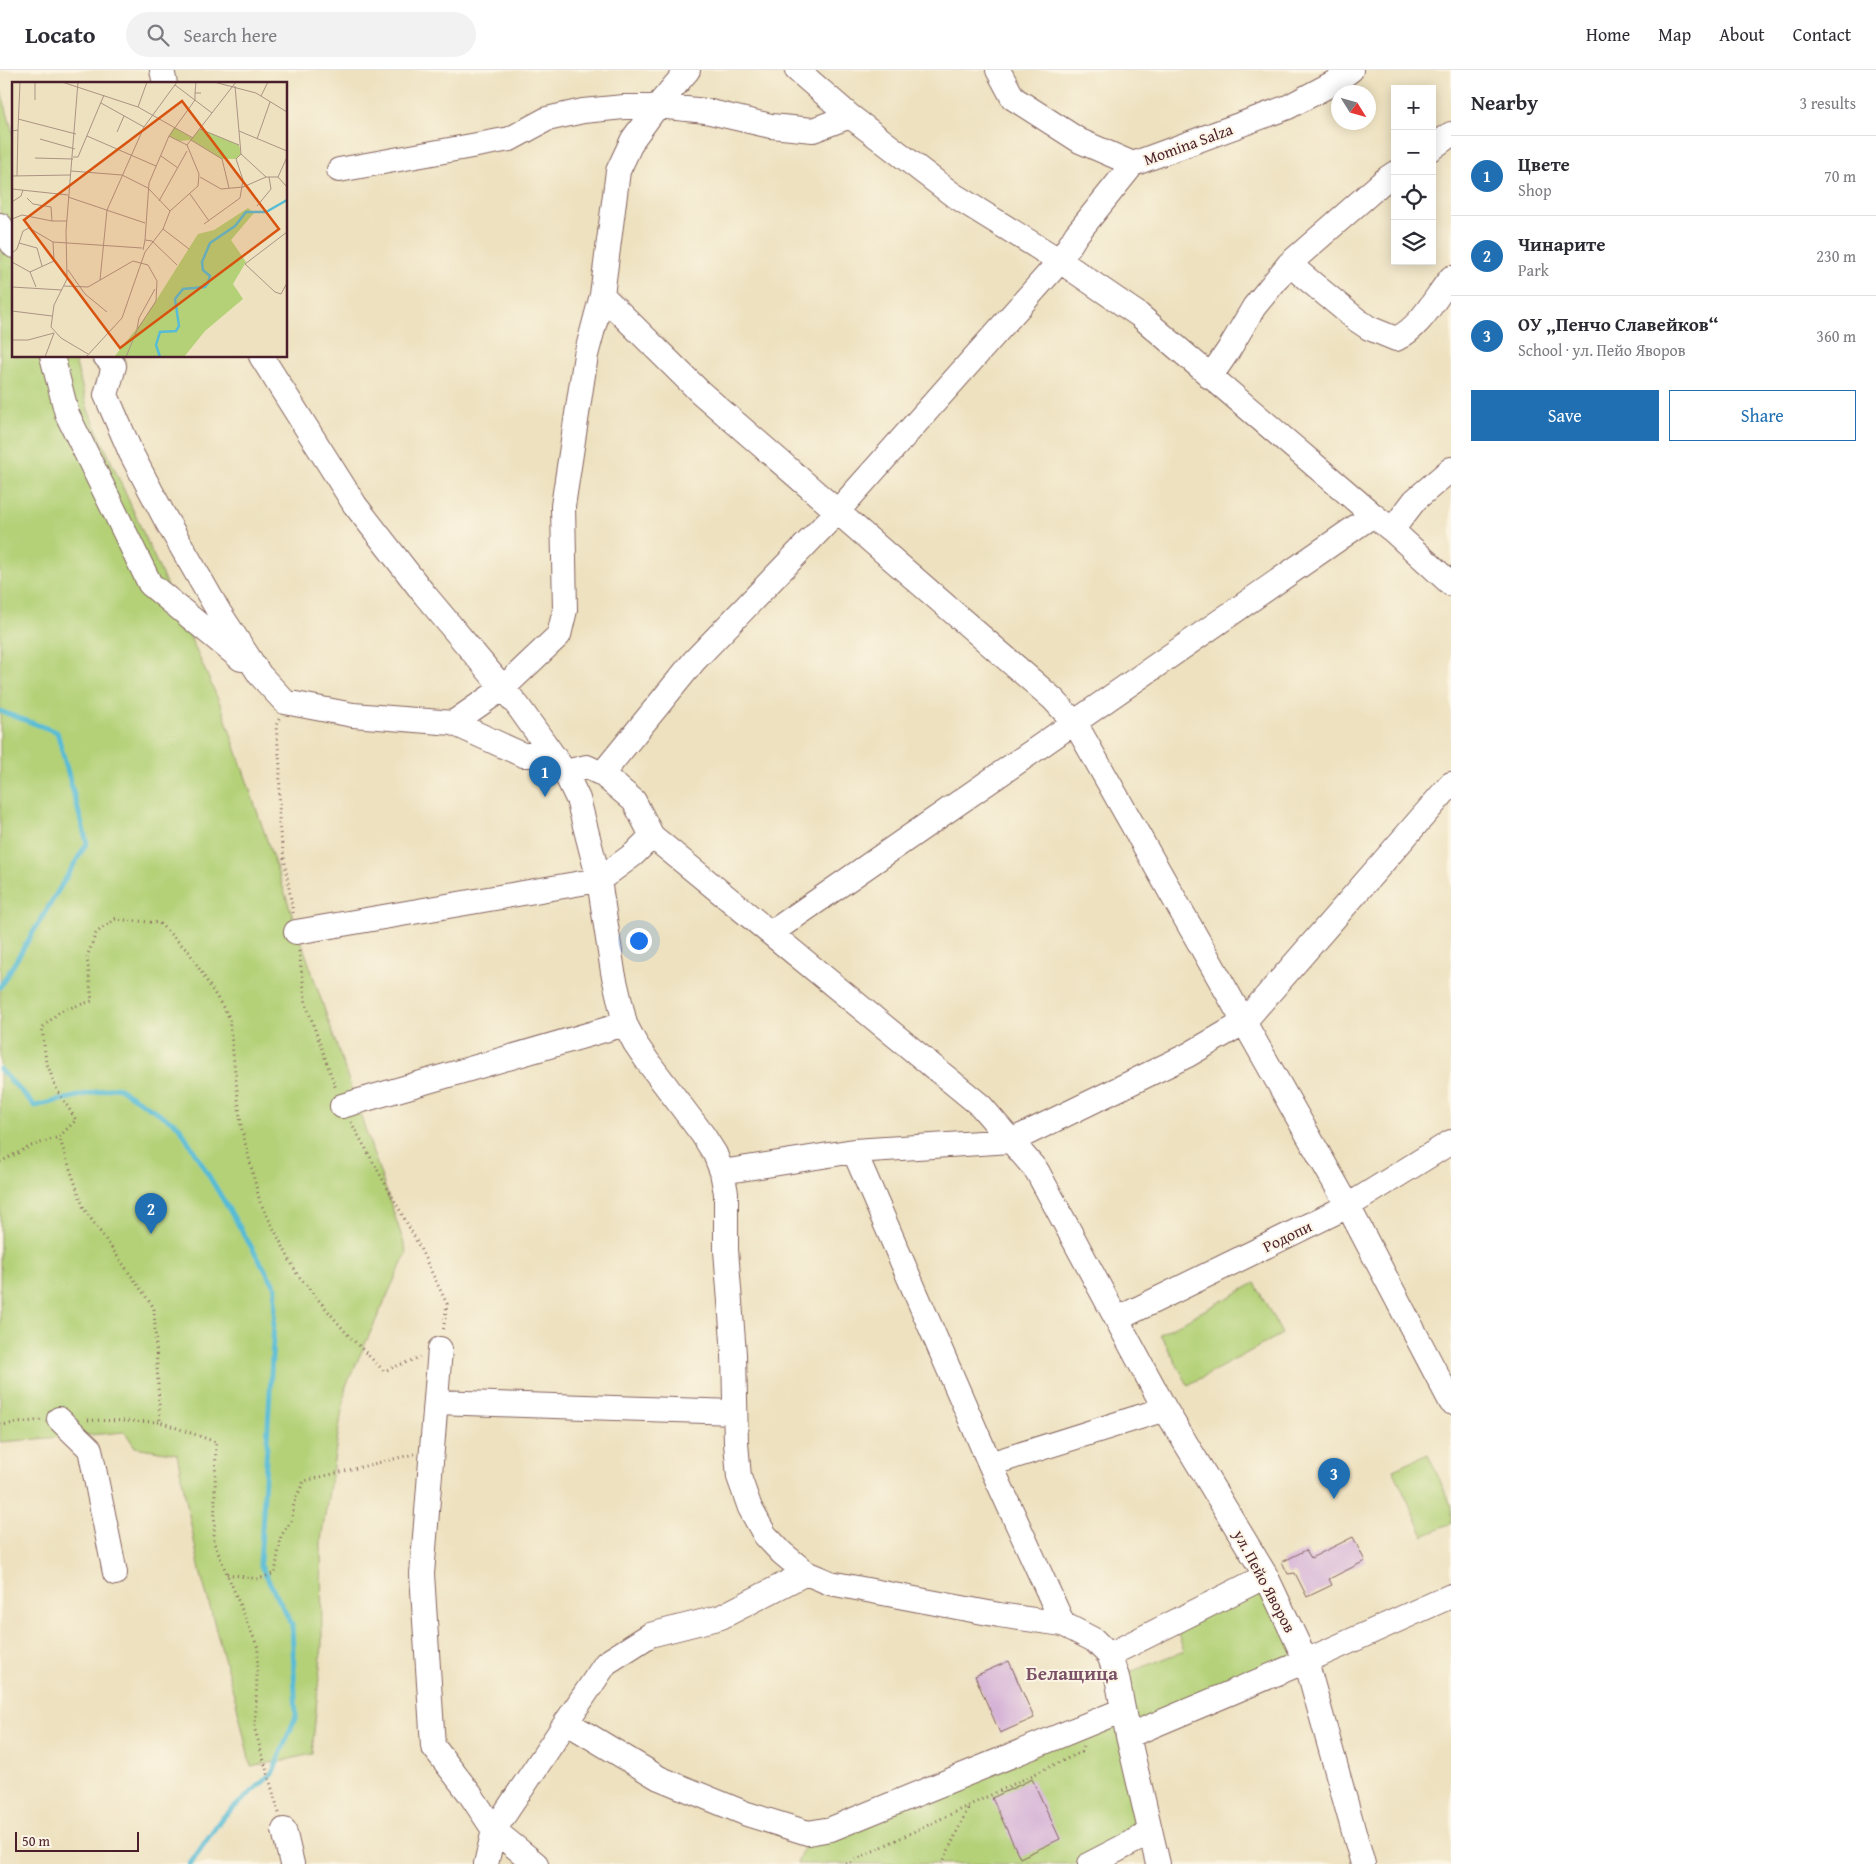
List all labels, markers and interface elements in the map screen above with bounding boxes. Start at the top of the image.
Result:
search box [126,12,476,57]
text: Locato [25,17,96,52]
icon: search [144,21,172,49]
text: Search here [184,21,277,49]
text: Home [1586,21,1630,48]
text: Map [1658,21,1691,48]
text: About [1719,21,1765,48]
text: Contact [1793,21,1851,48]
inset map [12,82,288,358]
north arrow [1331,85,1376,130]
map controls [1391,85,1436,265]
button: + [1391,85,1436,130]
text: Nearby [1471,87,1538,118]
text: 3 results [1799,91,1856,115]
street label: Momina Salza [1140,117,1236,171]
button: − [1391,130,1436,175]
text: Цвете [1518,150,1570,178]
text: 1 [1483,164,1491,188]
text: 70 m [1824,164,1856,188]
button: locate [1391,175,1436,220]
text: Shop [1518,178,1552,202]
button: layers [1391,220,1436,265]
text: Чинарите [1518,230,1606,258]
text: 2 [1483,244,1491,268]
text: 230 m [1816,244,1856,268]
text: Park [1518,258,1549,282]
text: ОУ „Пенчо Славейков“ [1518,310,1719,338]
text: 3 [1483,324,1491,348]
text: 360 m [1816,324,1856,348]
text: School · ул. Пейо Яворов [1518,338,1686,362]
button: Save [1471,390,1659,441]
button: Share [1669,390,1856,441]
pin: 1 [529,756,561,797]
your location [626,928,652,954]
pin: 2 [135,1193,167,1234]
street label: Родопи [1258,1214,1316,1258]
pin: 3 [1318,1458,1350,1499]
street label: ул. Пейо Яворов [1227,1524,1302,1637]
district label: Белащица [1026,1659,1118,1687]
scale bar [15,1829,139,1852]
text: 50 m [22,1831,50,1851]

